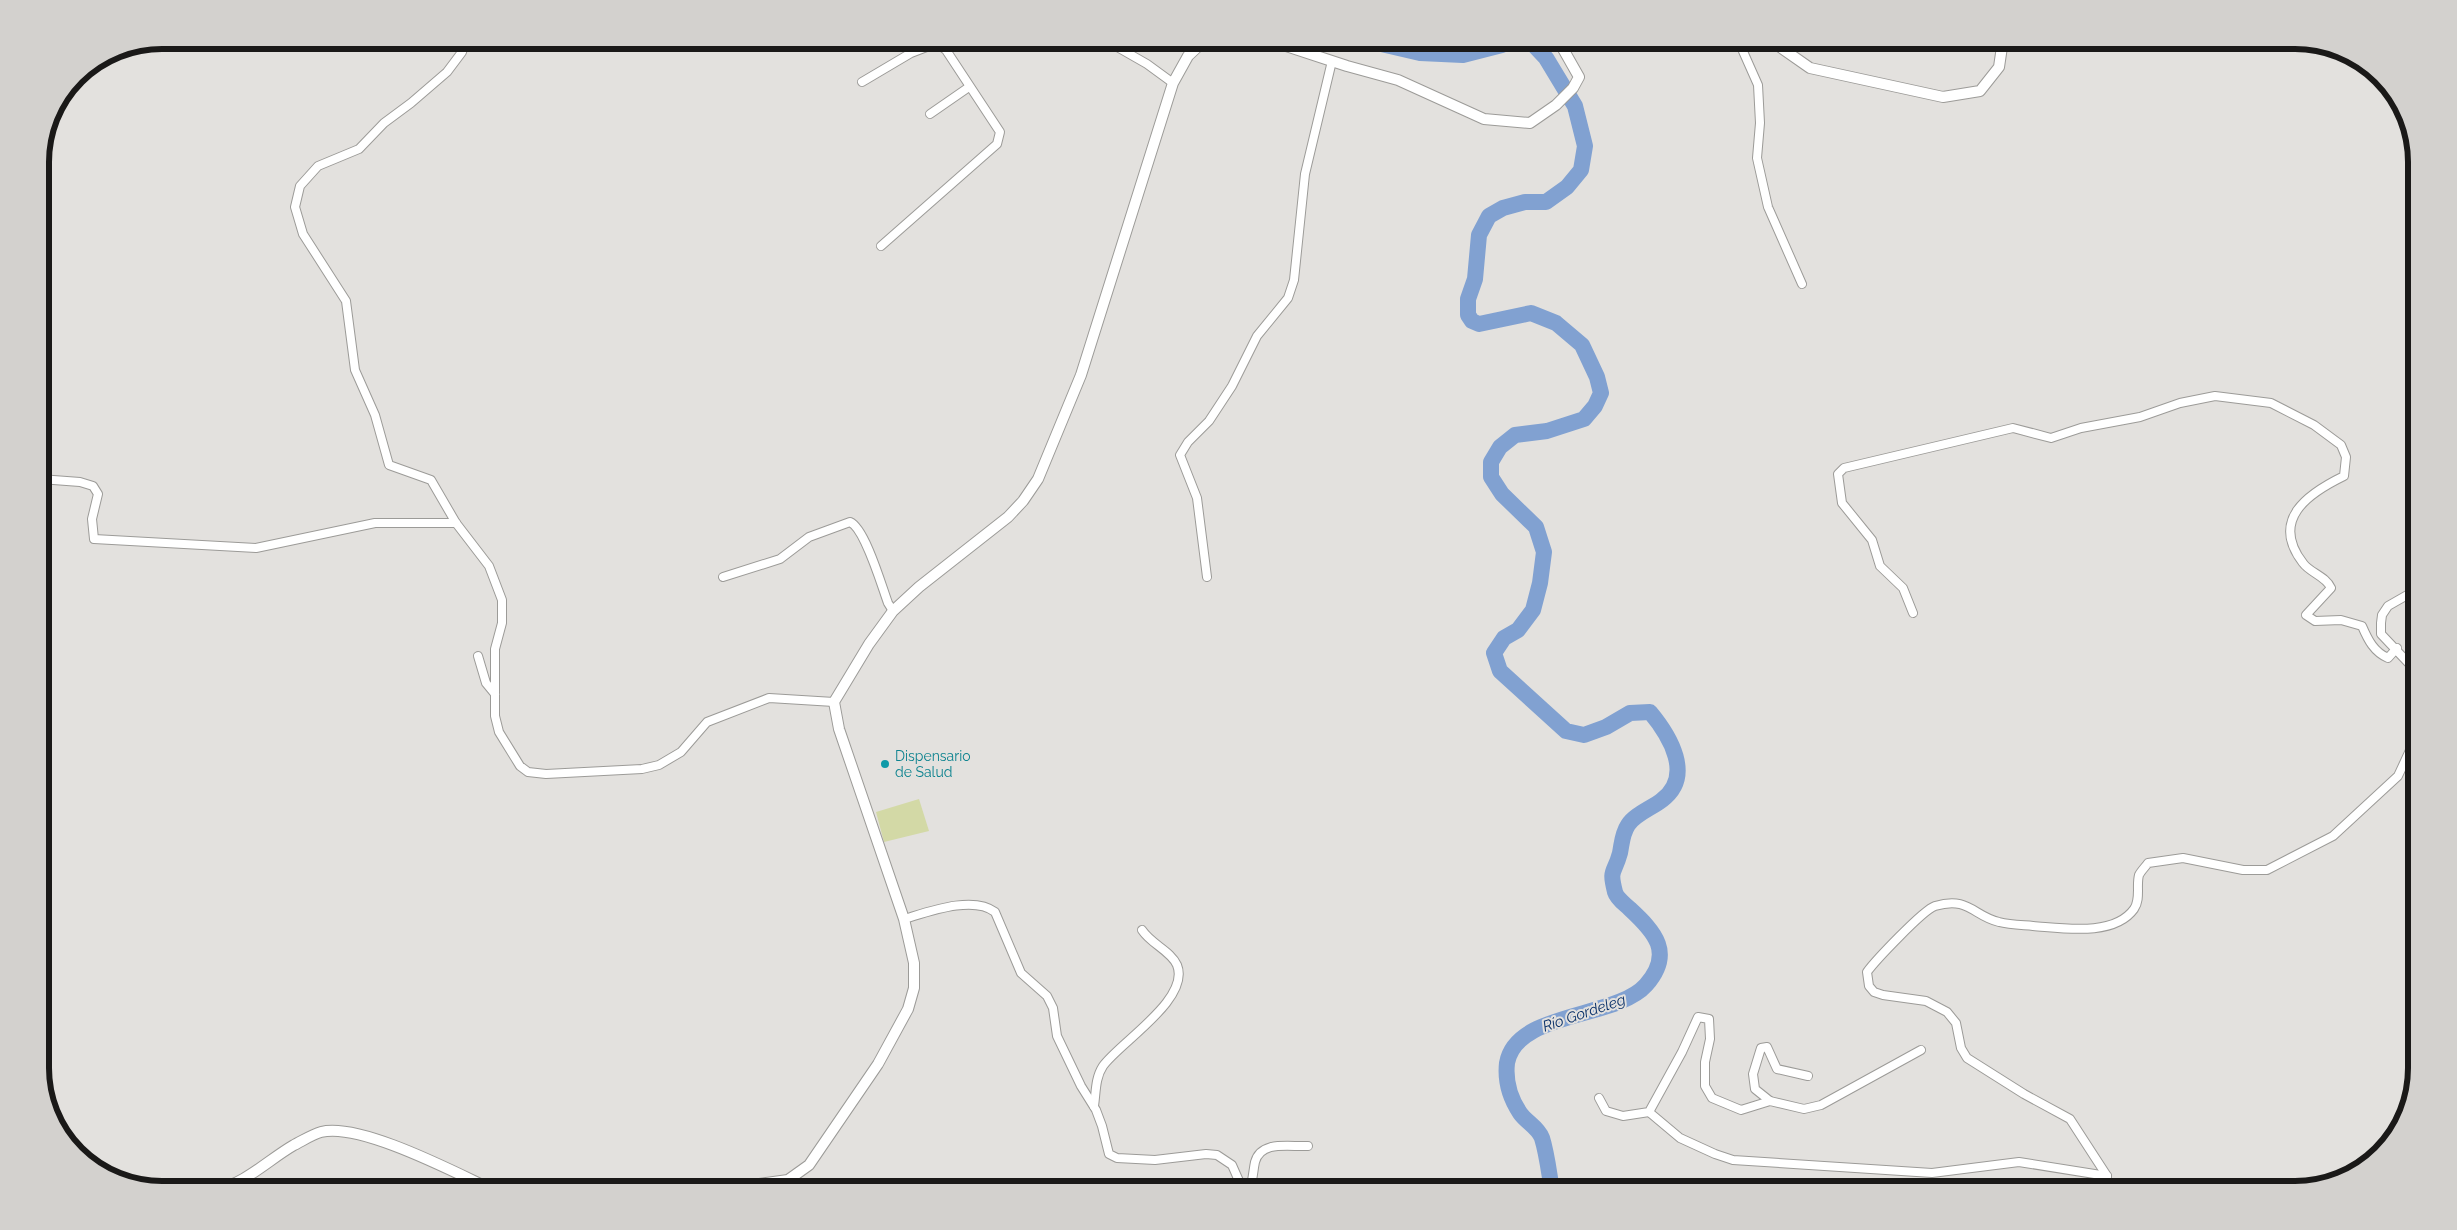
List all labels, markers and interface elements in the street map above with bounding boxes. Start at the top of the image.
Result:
place label: Dispensario de Salud [895,748,971,780]
marker: Dispensario de Salud [879,758,891,770]
water label: Río Gordeleg [1540,990,1628,1036]

